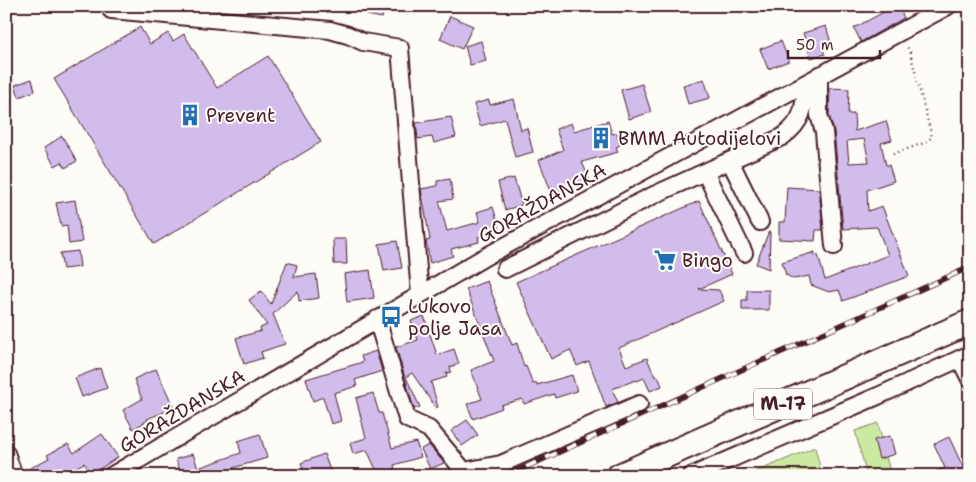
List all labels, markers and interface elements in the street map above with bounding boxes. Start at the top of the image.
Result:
scale bar [788,28,881,60]
text: 50 m [796,35,834,55]
building icon: Prevent [177,102,203,128]
place label: Prevent [206,103,275,128]
building icon: BMM Autodijelovi [588,125,614,151]
place label: BMM Autodijelovi [618,126,781,151]
street label: GORAŽDANSKA [473,157,611,248]
supermarket icon: Bingo [652,247,678,273]
place label: Bingo [682,248,733,273]
place label: Lukovo polje Jasa [408,294,502,341]
bus stop icon: Lukovo polje Jasa [378,304,404,330]
street label: GORAŽDANSKA [114,363,250,458]
road number: M-17 [754,388,812,419]

